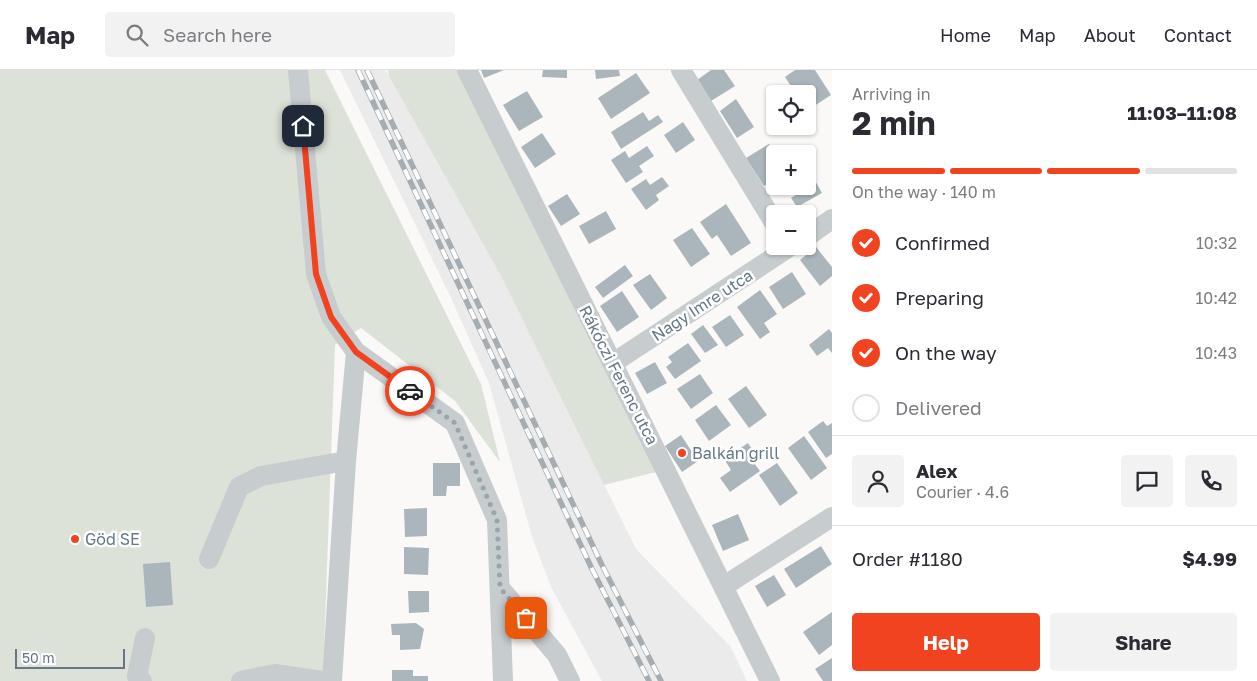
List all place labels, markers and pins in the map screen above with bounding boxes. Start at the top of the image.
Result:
pin [282,105,324,147]
place label: Balkán grill [692,443,779,463]
marker: Balkán grill [676,447,688,459]
place label: Göd SE [85,529,140,549]
marker: Göd SE [69,533,81,545]
pin [505,597,547,639]

